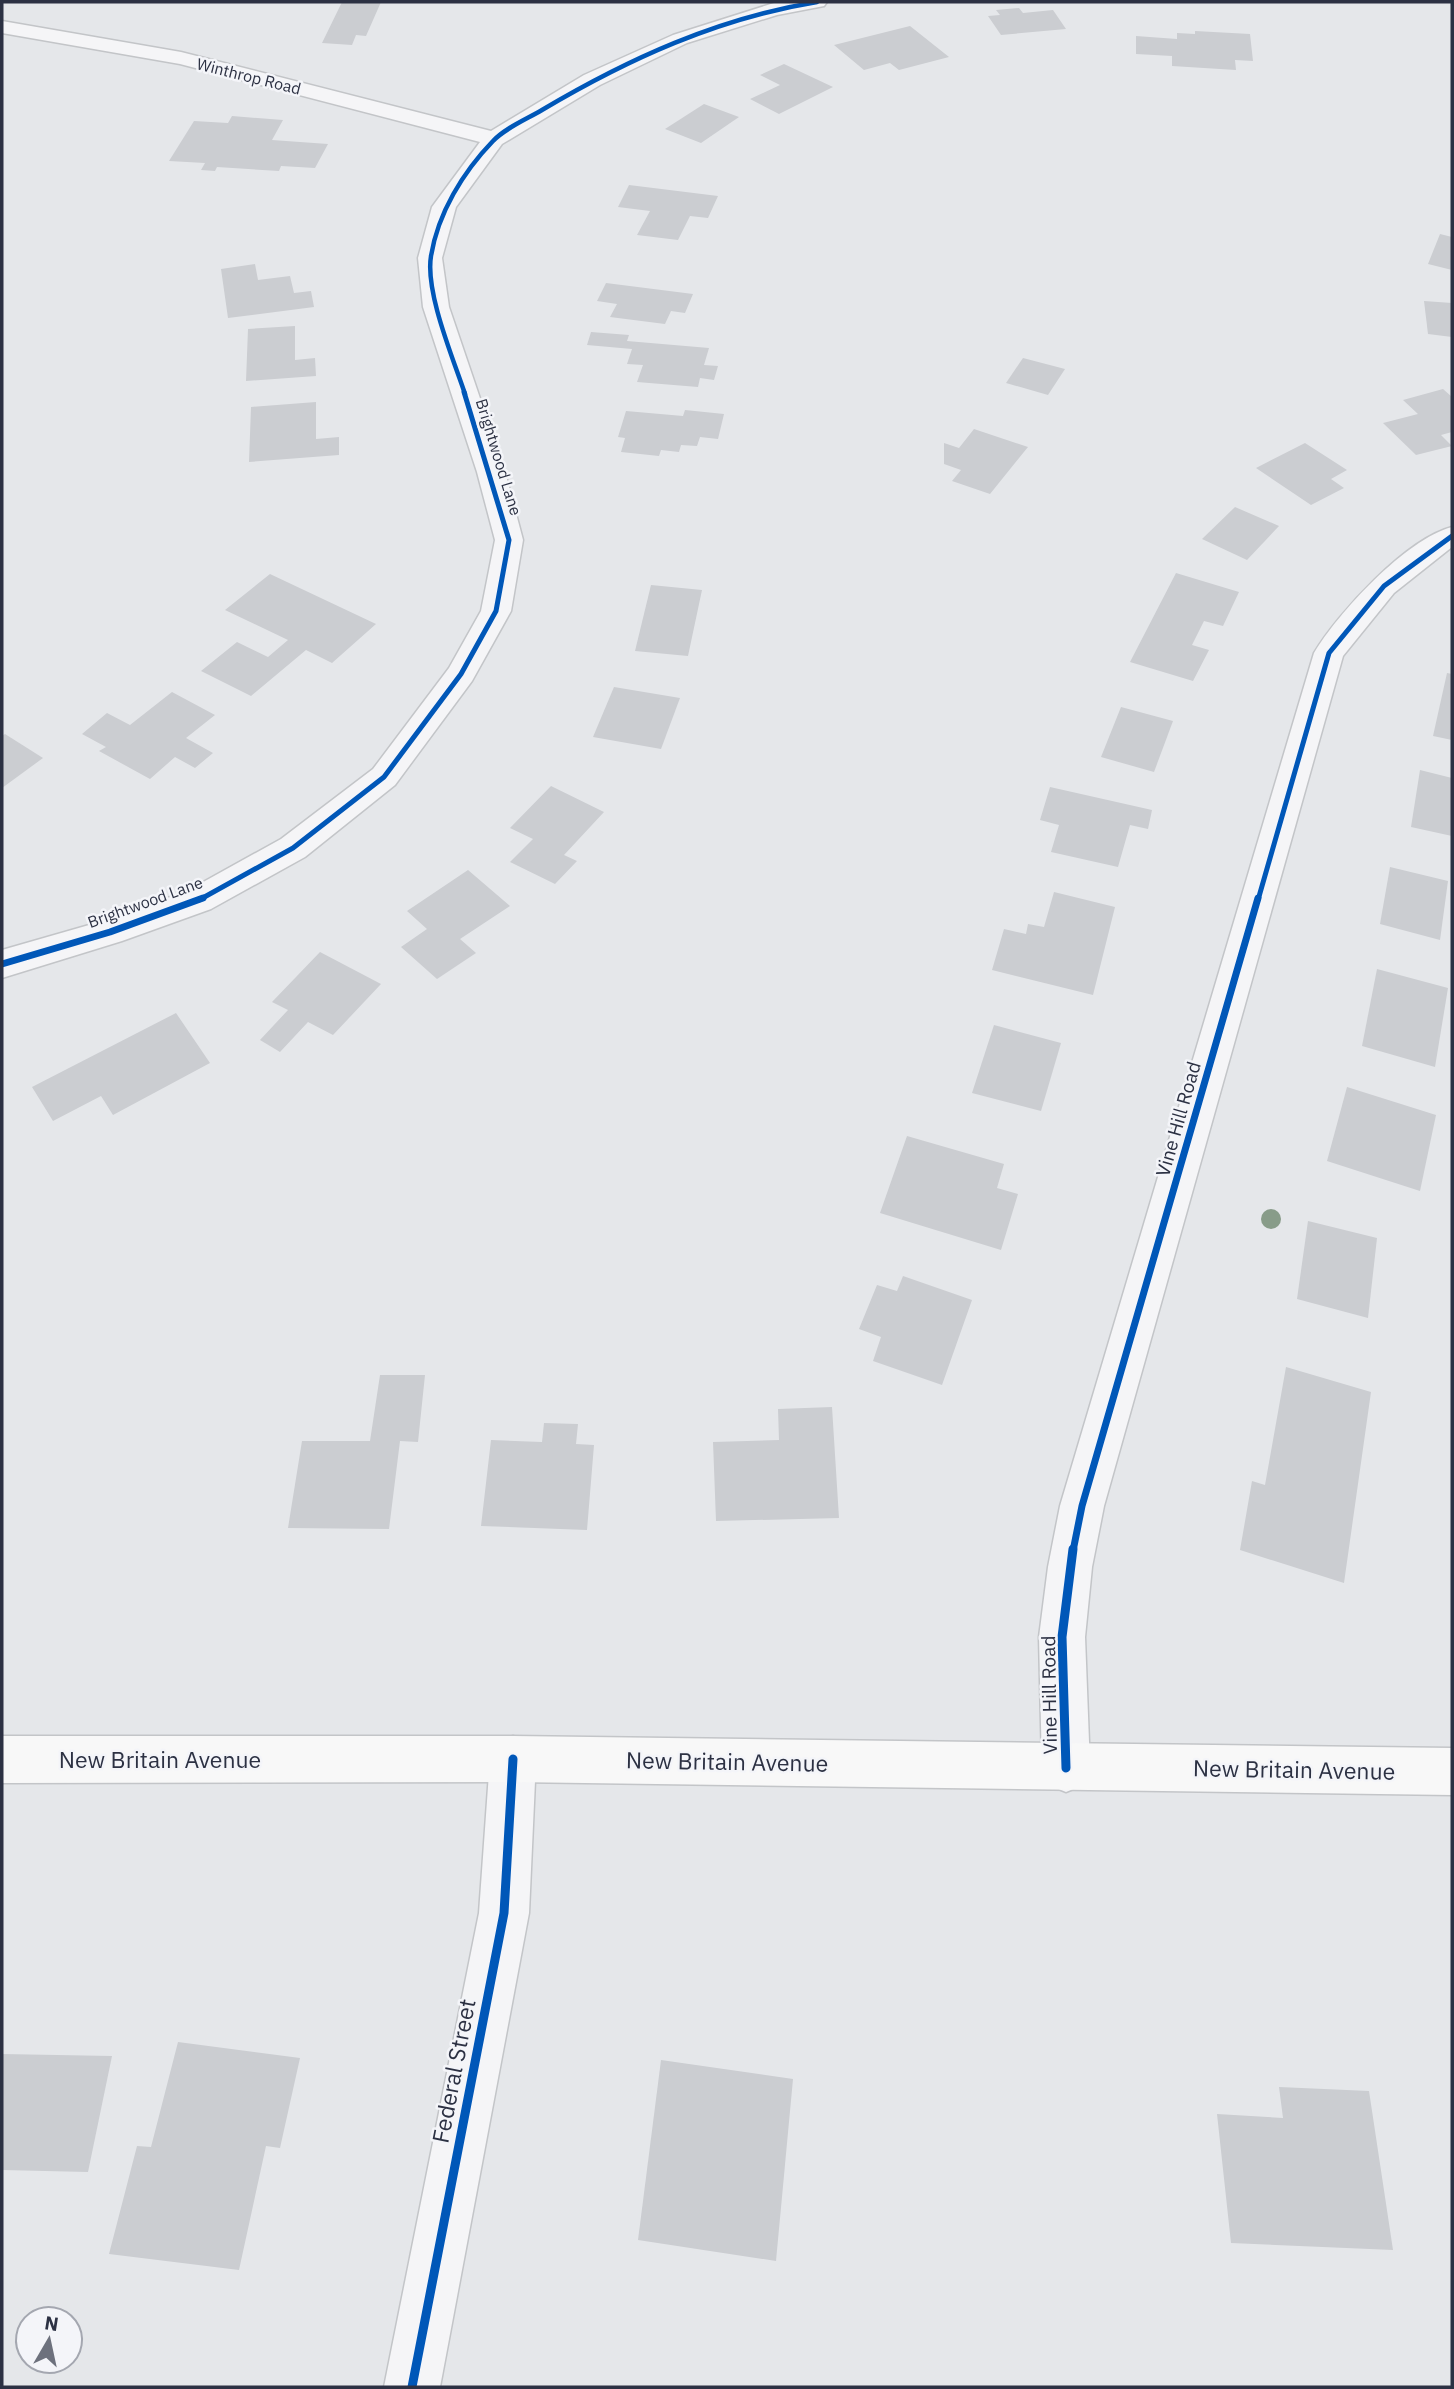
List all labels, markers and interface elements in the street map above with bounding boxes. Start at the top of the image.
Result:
street label: Winthrop Road [195,53,303,99]
street label: Brightwood Lane [472,396,526,518]
street label: Brightwood Lane [85,872,206,932]
street label: Vine Hill Road [1150,1059,1206,1179]
street label: Vine Hill Road [1036,1635,1062,1755]
street label: New Britain Avenue [59,1744,261,1774]
street label: New Britain Avenue [626,1744,829,1778]
street label: New Britain Avenue [1193,1752,1396,1786]
street label: Federal Street [424,1996,482,2145]
north arrow [14,2305,84,2375]
text: N [43,2310,60,2336]

